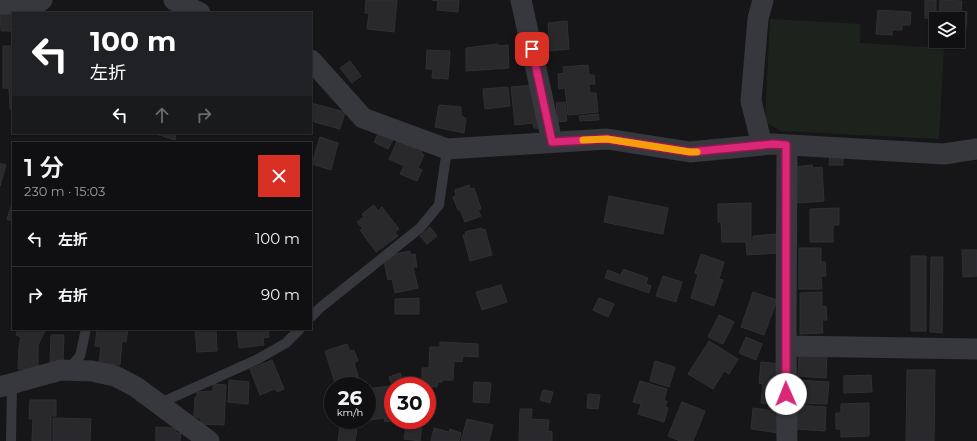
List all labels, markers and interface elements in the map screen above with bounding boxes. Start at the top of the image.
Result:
map controls [929,12,965,48]
button: layers [929,12,965,48]
text: 100 m [90,24,176,58]
icon: left [24,28,76,80]
pin [515,32,549,66]
icon: arrive [521,38,543,60]
text: 左折 [90,62,126,84]
icon: left [109,104,131,126]
icon: ahead [151,104,173,126]
icon: right [193,104,215,126]
text: 1 分 [24,153,64,182]
button: close [258,155,300,197]
text: 230 m · 15:03 [24,183,105,199]
icon: left [24,228,46,250]
text: 100 m [255,229,300,248]
text: 左折 [58,230,88,249]
icon: right [24,284,46,306]
text: 90 m [261,285,300,304]
text: 右折 [58,286,88,305]
position arrow [765,373,807,415]
speed limit sign: 30 [384,377,436,429]
text: 26 [338,386,362,410]
text: km/h [337,406,363,419]

